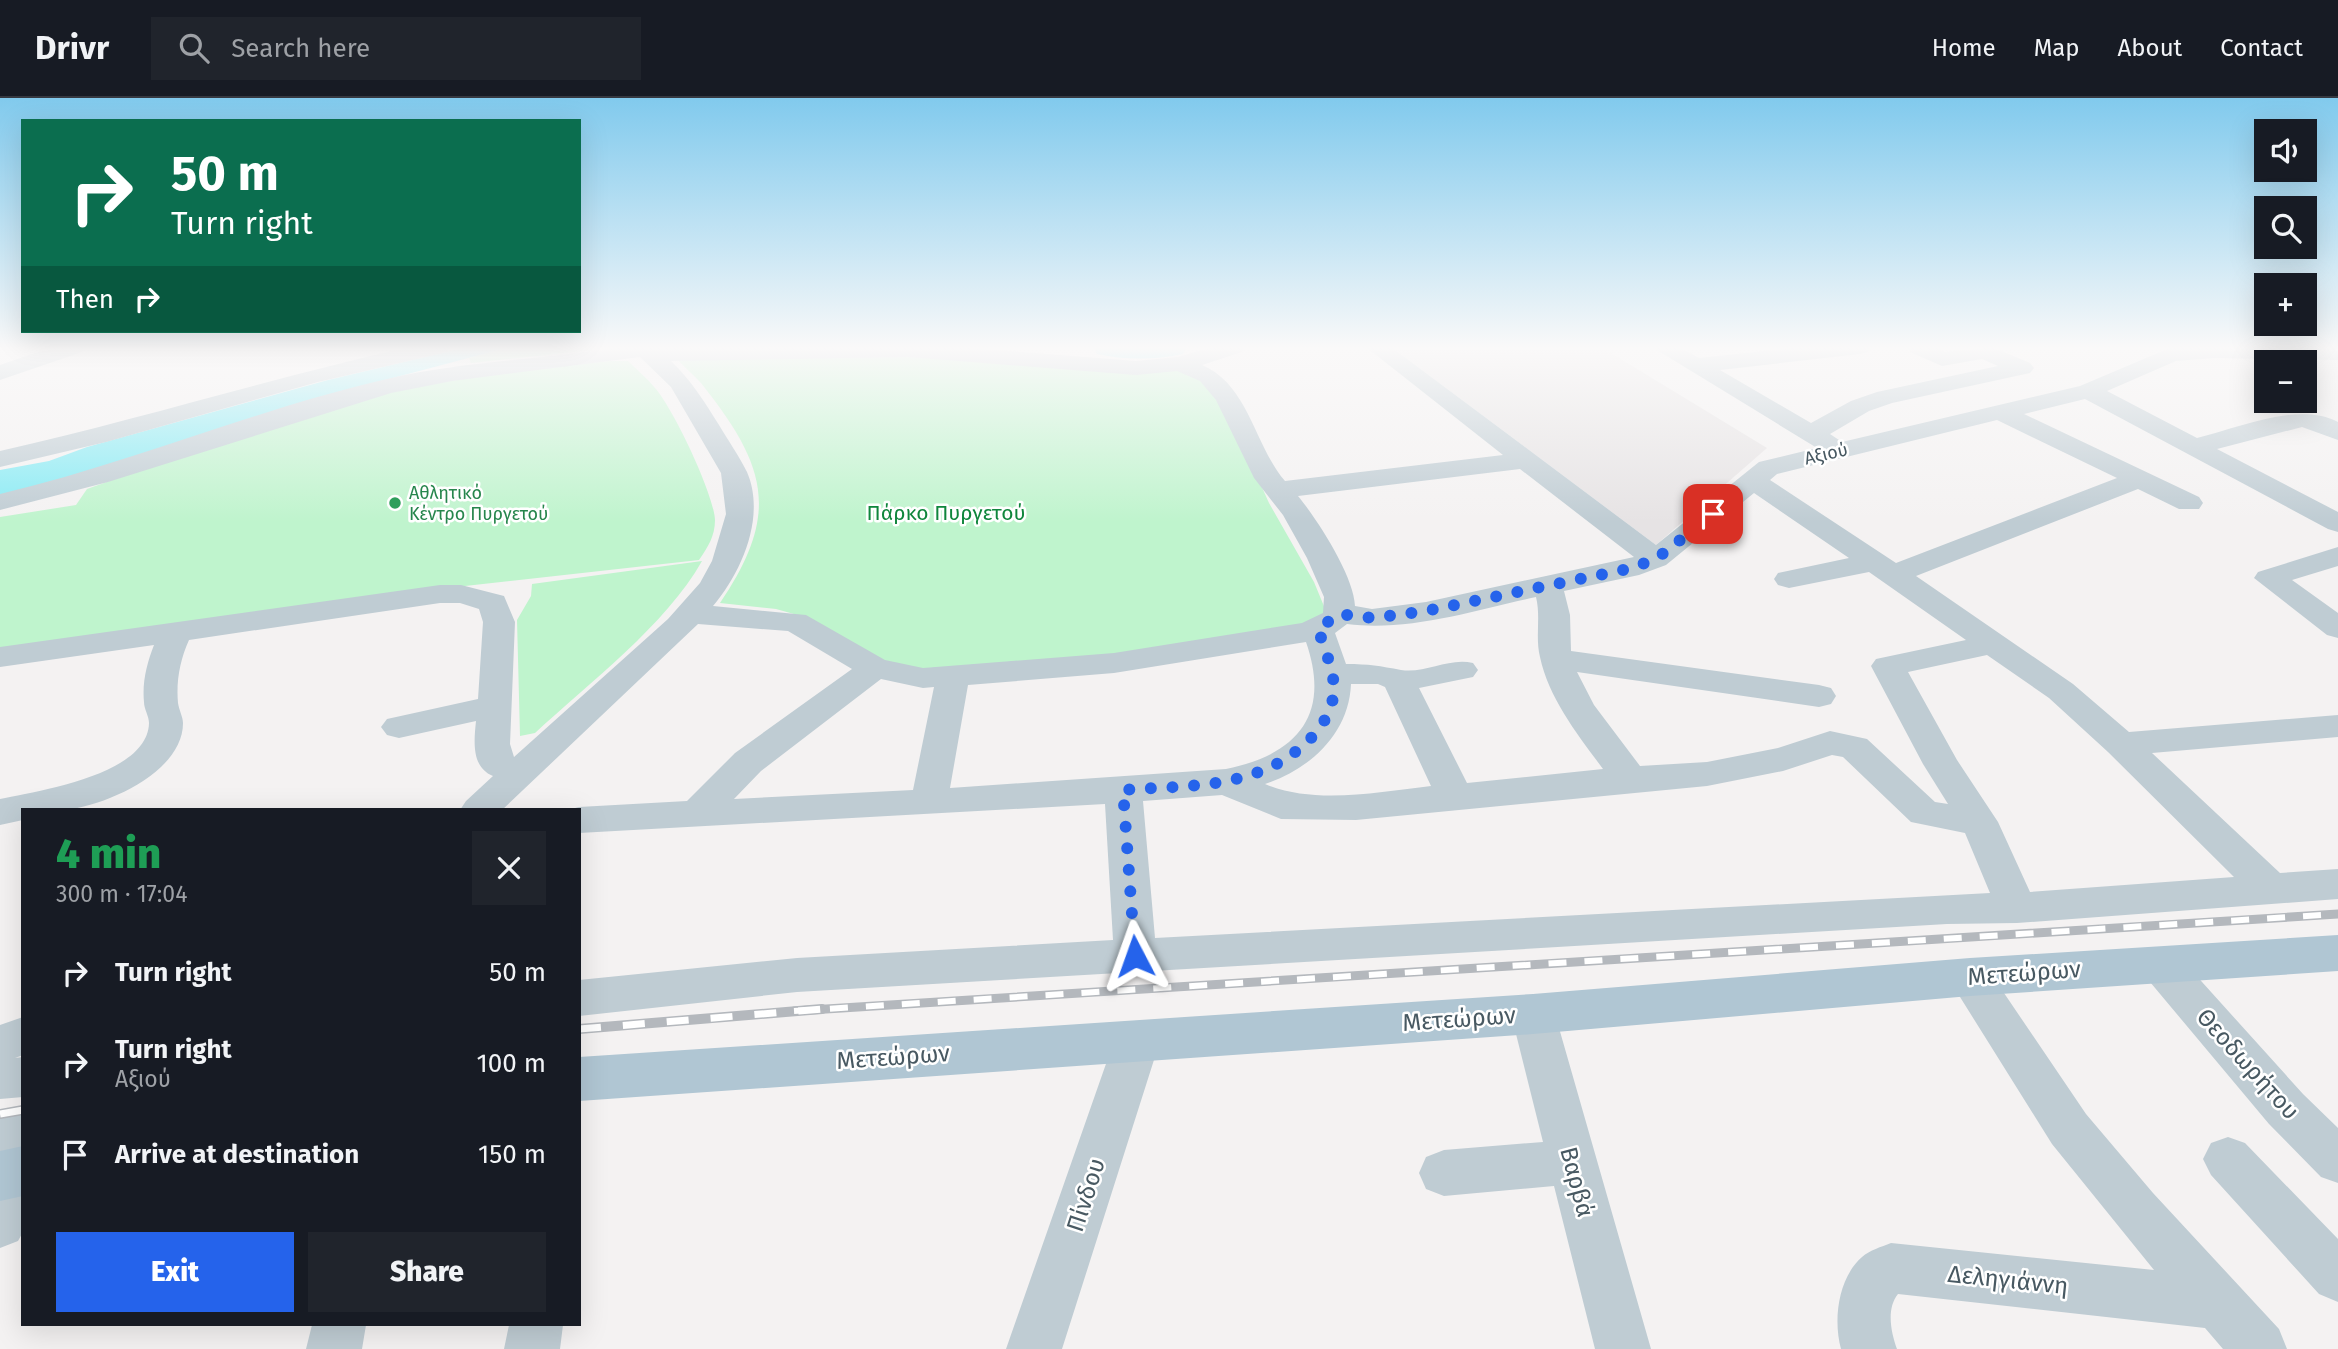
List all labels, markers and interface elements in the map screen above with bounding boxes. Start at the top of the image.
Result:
search box [151,17,641,80]
text: Drivr [35,28,109,68]
icon: search [175,29,213,67]
text: Search here [231,33,370,64]
text: Home [1932,34,1996,62]
text: Map [2034,34,2080,62]
text: About [2118,34,2182,62]
text: Contact [2220,34,2303,62]
map controls [2254,119,2317,413]
button: sound [2254,119,2317,182]
text: 50 m [171,144,279,203]
icon: right [56,147,147,238]
button: search [2254,196,2317,259]
text: Turn right [171,204,313,242]
button: + [2254,273,2317,336]
icon: right [128,280,166,318]
text: Then [56,284,114,315]
button: − [2254,350,2317,413]
street label: Αξιού [1802,438,1850,470]
place label: Αθλητικό Κέντρο Πυργετού [409,482,548,525]
pin [1683,484,1743,544]
marker: Αθλητικό Κέντρο Πυργετού [387,495,403,511]
icon: arrive [1694,495,1732,533]
park label: Πάρκο Πυργετού [867,500,1025,526]
text: 4 min [56,829,161,879]
button: close [472,831,546,905]
text: 300 m · 17:04 [56,880,187,908]
position arrow [1098,919,1172,993]
icon: right [56,954,94,992]
street label: Μετεώρων [1966,955,2082,991]
text: Turn right [115,957,232,988]
text: 50 m [489,957,546,988]
street label: Μετεώρων [1401,1001,1517,1037]
street label: Θεοδωρήτου [2191,1003,2305,1125]
text: Turn right [115,1034,232,1065]
street label: Μετεώρων [835,1039,951,1075]
icon: right [56,1045,94,1083]
text: 100 m [477,1048,546,1079]
text: Αξιού [115,1065,171,1093]
icon: arrive [56,1136,94,1174]
text: Arrive at destination [115,1139,359,1170]
text: 150 m [478,1139,546,1170]
street label: Βαρβά [1554,1144,1600,1220]
street label: Πίνδου [1061,1155,1111,1235]
button: Exit [56,1232,294,1312]
button: Share [308,1232,546,1312]
street label: Δεληγιάννη [1946,1260,2070,1300]

